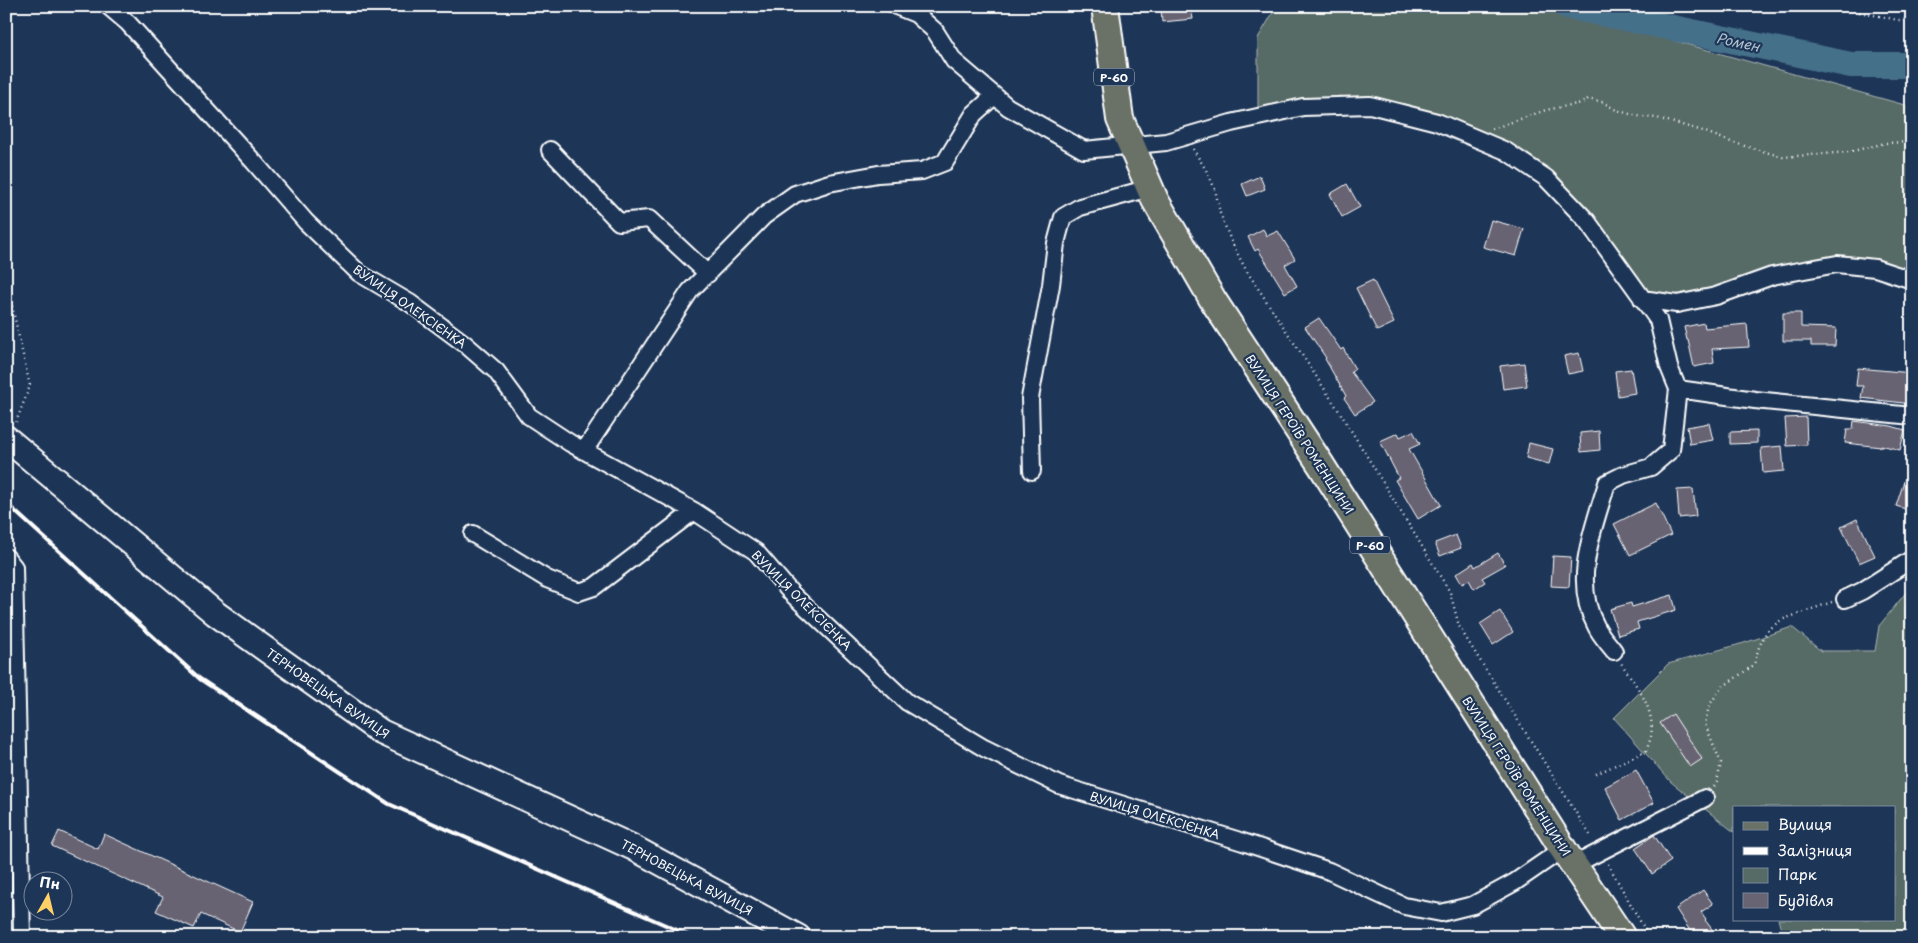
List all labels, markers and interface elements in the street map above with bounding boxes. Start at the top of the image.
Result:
water label: Ромен [1714,27,1763,57]
road number: Р-60 [1094,68,1134,86]
street label: ВУЛИЦЯ ОЛЕКСІЄНКА [350,260,470,352]
street label: ВУЛИЦЯ ГЕРОЇВ РОМЕНЩИНИ [1242,351,1358,517]
road number: Р-60 [1350,536,1390,554]
street label: ВУЛИЦЯ ОЛЕКСІЄНКА [748,546,856,654]
street label: ТЕРНОВЕЦЬКА ВУЛИЦЯ [263,643,393,743]
street label: ВУЛИЦЯ ГЕРОЇВ РОМЕНЩИНИ [1459,693,1575,859]
street label: ВУЛИЦЯ ОЛЕКСІЄНКА [1088,787,1222,843]
legend [1733,806,1896,920]
text: Вулиця [1778,812,1832,835]
street label: ТЕРНОВЕЦЬКА ВУЛИЦЯ [618,835,756,919]
text: Залізниця [1777,838,1852,861]
text: Парк [1778,862,1817,885]
north arrow [22,870,72,920]
text: Пн [38,871,61,894]
text: Будівля [1778,888,1834,911]

